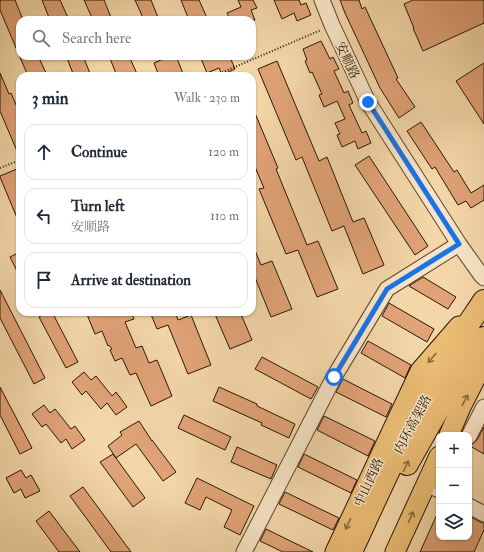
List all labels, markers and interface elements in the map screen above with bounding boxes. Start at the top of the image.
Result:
search box [16,16,256,60]
icon: search [30,27,52,49]
text: Search here [62,29,131,48]
street label: 安顺路 [332,39,363,81]
text: 3 min [32,88,69,109]
text: Walk · 230 m [174,90,240,106]
route end [359,93,377,111]
icon: ahead [33,141,55,163]
text: Continue [71,143,127,162]
text: 120 m [208,144,239,160]
text: Turn left [71,197,125,216]
icon: left [33,205,55,227]
text: 110 m [210,208,239,224]
text: 安顺路 [71,219,110,235]
icon: arrive [33,269,55,291]
text: Arrive at destination [71,271,191,290]
one-way arrow [427,353,436,363]
route start [325,368,343,386]
street label: 内环高架路 [391,392,435,457]
one-way arrow [462,394,469,406]
map controls [436,432,472,540]
button: + [436,432,472,468]
street label: 中山西路 [351,455,387,509]
one-way arrow [403,460,410,472]
button: − [436,468,472,504]
button: layers [436,504,472,540]
one-way arrow [408,511,415,523]
one-way arrow [344,517,351,529]

